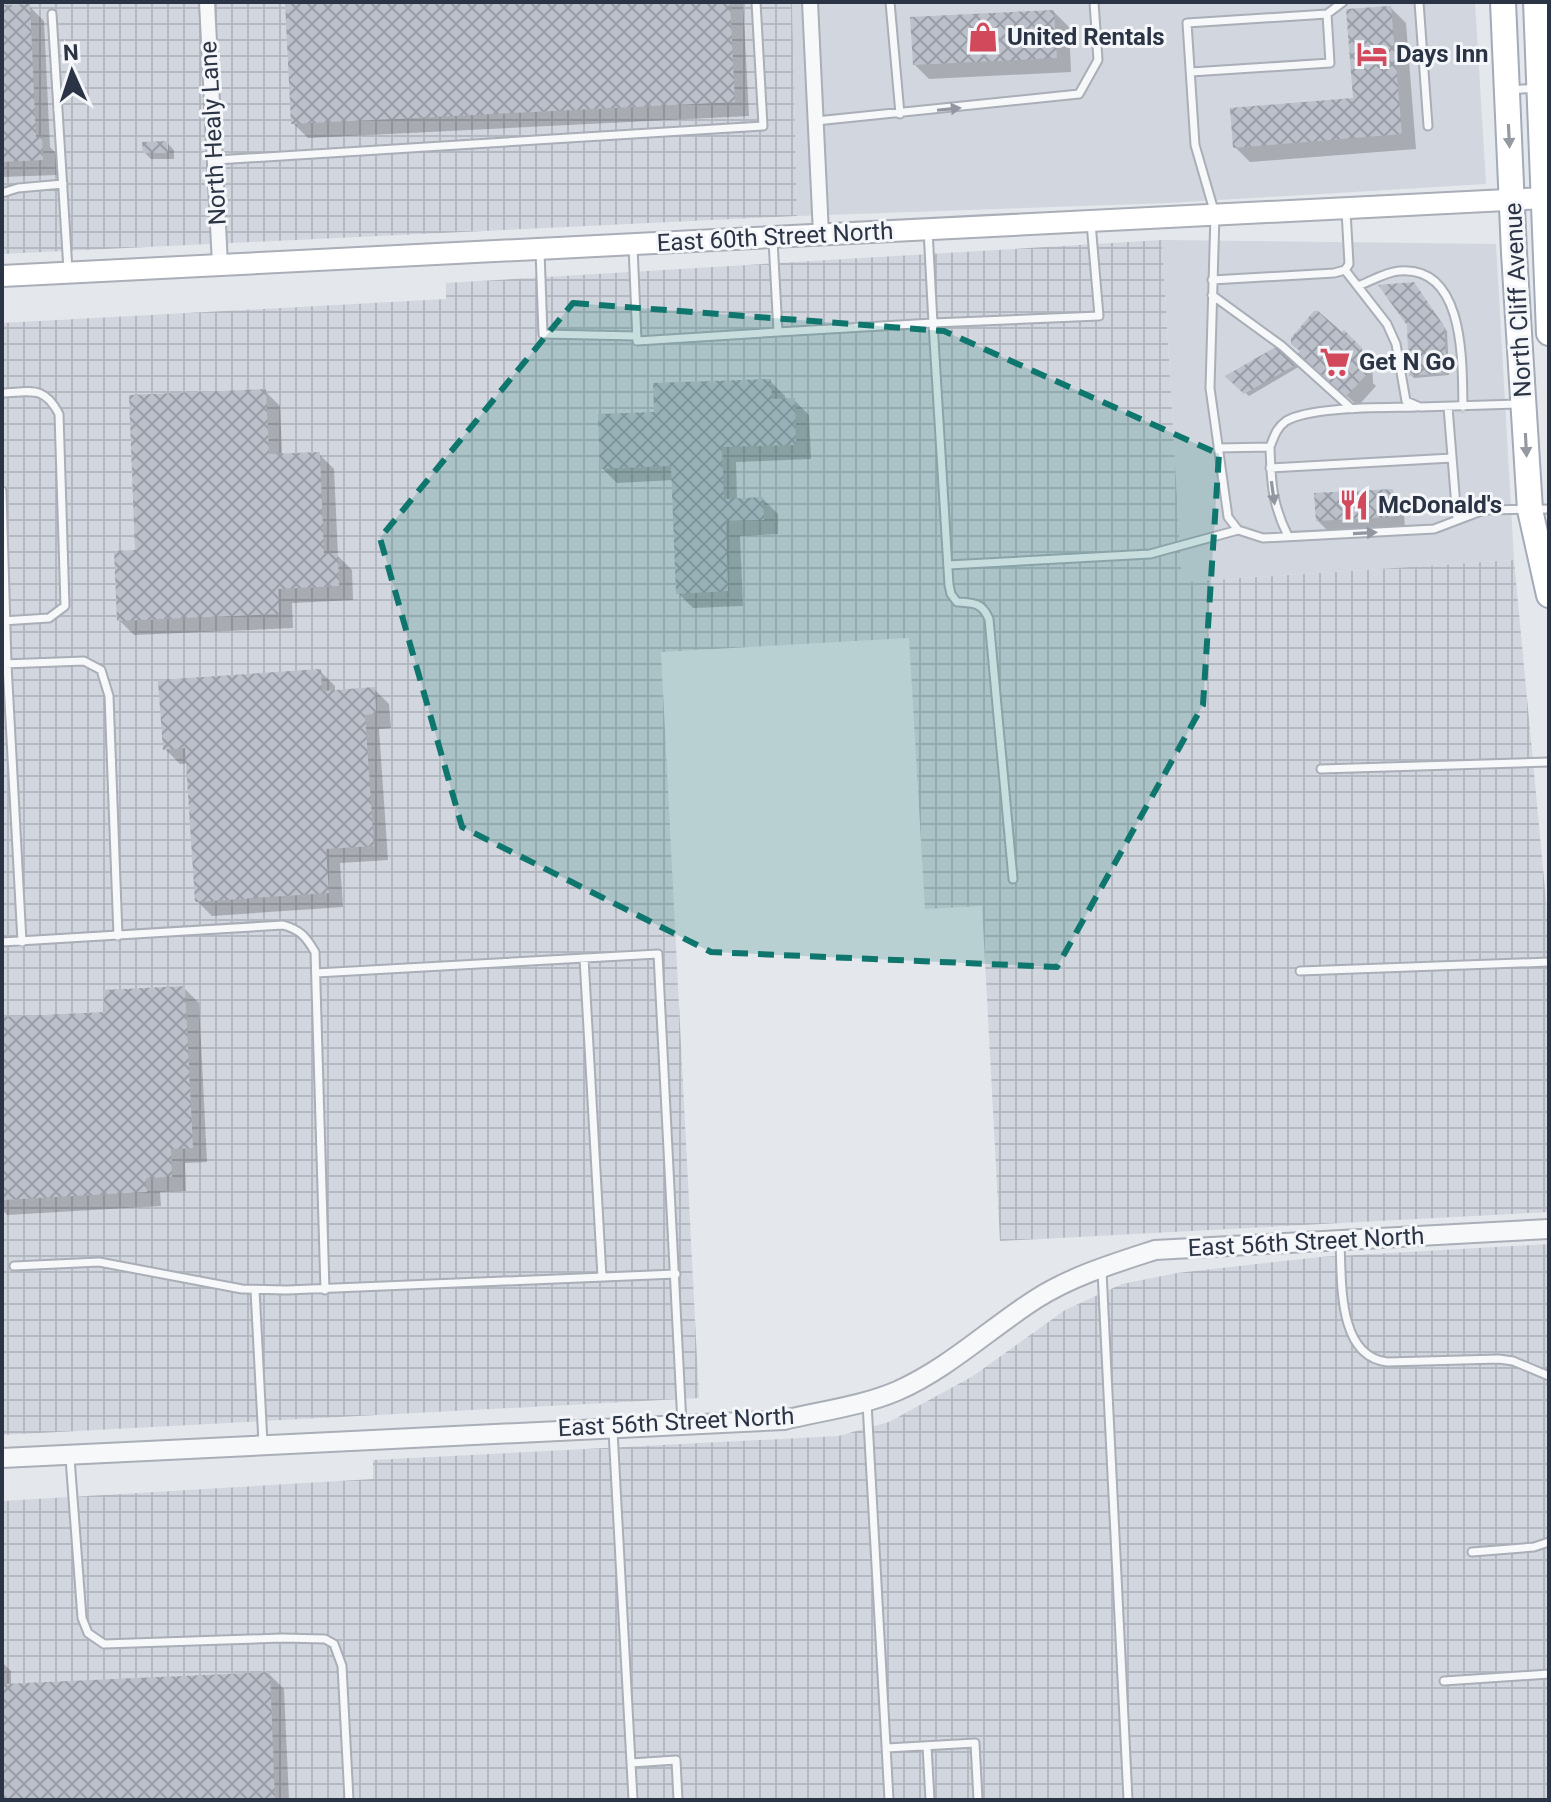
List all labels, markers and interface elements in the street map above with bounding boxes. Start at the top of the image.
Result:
shop icon: United Rentals [966,20,1000,54]
place label: United Rentals [1007,23,1165,51]
north arrow [32,32,112,112]
hotel icon: Days Inn [1355,37,1389,71]
text: N [63,40,79,65]
street label: North Healy Lane [194,40,232,226]
place label: Days Inn [1396,40,1489,68]
one-way arrow [937,102,962,115]
one-way arrow [1503,124,1516,149]
street label: North Cliff Avenue [1499,202,1537,398]
street label: East 60th Street North [656,217,894,257]
supermarket icon: Get N Go [1318,345,1352,379]
place label: Get N Go [1359,348,1455,376]
one-way arrow [1520,433,1533,458]
one-way arrow [1267,481,1280,506]
restaurant icon: McDonald's [1337,488,1371,522]
place label: McDonald's [1378,491,1502,519]
one-way arrow [1353,526,1378,539]
street label: East 56th Street North [1187,1222,1425,1262]
street label: East 56th Street North [557,1402,795,1442]

